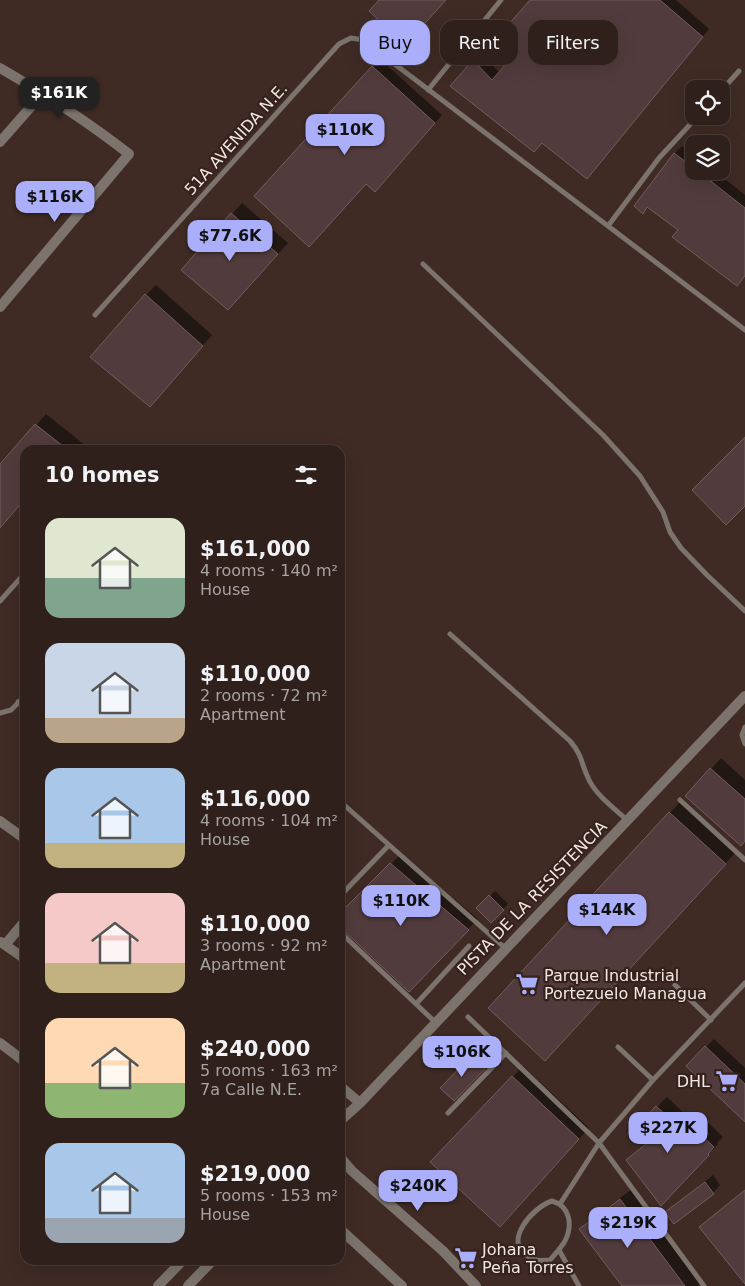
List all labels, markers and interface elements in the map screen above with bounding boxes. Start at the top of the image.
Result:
chip: Buy [360,20,430,65]
chip: Rent [440,20,518,65]
chip: Filters [528,20,618,65]
pin: $161K [24,76,94,119]
street label: 51A AVENIDA N.E. [181,79,291,199]
map controls [685,80,730,180]
button: locate [685,80,730,125]
text: $161K [31,83,87,102]
pin: $110K [310,114,380,156]
text: $110K [317,120,373,139]
button: layers [685,135,730,180]
pin: $116K [20,180,90,223]
text: $116K [27,187,83,206]
pin: $77.6K [189,220,271,262]
text: $77.6K [198,226,262,245]
icon: filters [292,461,320,489]
text: 10 homes [45,463,160,487]
text: $161,000 [200,537,310,561]
icon: home [85,538,145,598]
text: 4 rooms · 140 m² [200,561,338,580]
text: House [200,580,250,599]
text: $110,000 [200,662,310,686]
icon: home [85,663,145,723]
text: 2 rooms · 72 m² [200,686,328,705]
text: Apartment [200,705,286,724]
text: $116,000 [200,787,310,811]
icon: home [85,788,145,848]
text: 4 rooms · 104 m² [200,811,338,830]
street label: PISTA DE LA RESISTENCIA [453,817,611,979]
text: House [200,830,250,849]
pin: $110K [366,884,436,927]
text: $110K [373,891,429,910]
pin: $144K [572,894,642,936]
text: $144K [579,900,635,919]
text: $110,000 [200,912,310,936]
icon: home [85,913,145,973]
text: 3 rooms · 92 m² [200,936,328,955]
text: Apartment [200,955,286,974]
place label: Parque Industrial Portezuelo Managua [544,966,707,1003]
supermarket icon: Parque Industrial Portezuelo Managua [514,971,540,997]
pin: $106K [427,1036,497,1078]
text: $240,000 [200,1037,310,1061]
icon: home [85,1038,145,1098]
text: $106K [434,1042,490,1061]
text: 5 rooms · 163 m² [200,1061,338,1080]
supermarket icon: DHL [714,1068,740,1094]
place label: DHL [677,1072,710,1091]
text: 7a Calle N.E. [200,1080,302,1099]
pin: $227K [633,1112,703,1154]
text: $227K [640,1118,696,1137]
text: $219,000 [200,1162,310,1186]
icon: home [85,1163,145,1223]
pin: $240K [383,1170,453,1212]
text: $240K [390,1176,446,1195]
text: 5 rooms · 153 m² [200,1186,338,1205]
text: House [200,1205,250,1224]
pin: $219K [593,1206,663,1249]
text: $219K [600,1213,656,1232]
place label: Johana Peña Torres [481,1240,574,1277]
supermarket icon: Johana Peña Torres [453,1245,479,1271]

